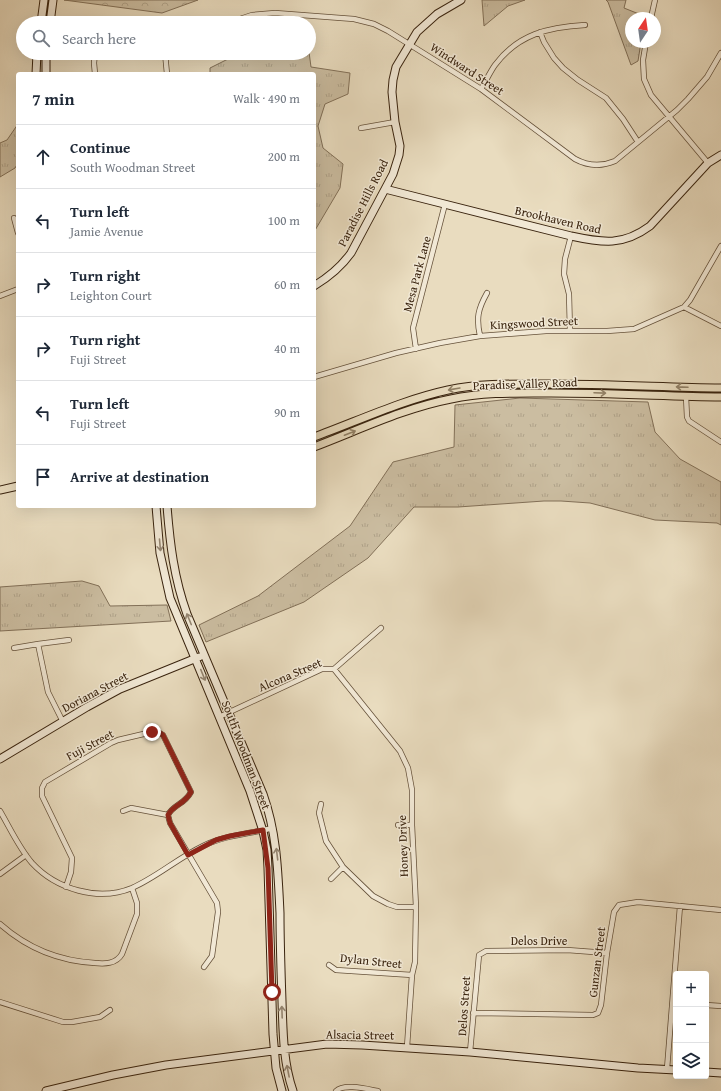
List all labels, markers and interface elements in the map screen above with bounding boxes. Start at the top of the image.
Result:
north arrow [625,12,661,48]
search box [16,16,316,60]
icon: search [30,27,52,49]
text: Search here [62,28,136,49]
street label: Windward Street [427,38,508,99]
text: 7 min [32,86,74,111]
text: Walk · 490 m [233,89,300,108]
text: Continue [70,137,131,158]
icon: ahead [32,146,54,168]
text: 200 m [268,147,300,166]
street label: Paradise Hills Road [333,156,392,249]
text: South Woodman Street [70,158,195,177]
text: Turn left [70,201,129,222]
street label: Brookhaven Road [513,201,603,238]
icon: left [32,210,54,232]
text: 100 m [268,211,300,230]
text: Jamie Avenue [70,222,143,241]
street label: Mesa Park Lane [398,234,435,314]
text: Turn right [70,265,141,286]
icon: right [32,274,54,296]
text: 60 m [274,275,300,294]
text: Leighton Court [70,286,152,305]
street label: Kingswood Street [490,312,579,333]
text: Turn right [70,329,141,350]
icon: right [32,338,54,360]
text: 40 m [274,339,300,358]
text: Fuji Street [70,350,126,369]
street label: Paradise Valley Road [473,373,578,394]
one-way arrow [676,383,689,391]
one-way arrow [448,385,461,393]
one-way arrow [593,389,606,397]
text: Turn left [70,393,129,414]
icon: left [32,402,54,424]
text: 90 m [274,403,300,422]
text: Fuji Street [70,414,126,433]
one-way arrow [344,429,356,437]
icon: arrive [32,466,54,488]
text: Arrive at destination [70,466,209,487]
one-way arrow [156,538,163,551]
one-way arrow [185,613,193,625]
street label: Alcona Street [255,653,325,696]
street label: Doriana Street [59,667,132,716]
one-way arrow [199,669,207,681]
street label: South Woodman Street [218,698,275,813]
route end [143,723,161,741]
street label: Fuji Street [63,725,117,764]
street label: Honey Drive [393,814,412,877]
one-way arrow [273,848,281,861]
street label: Gunzan Street [584,925,609,998]
street label: Delos Drive [511,932,568,949]
street label: Dylan Street [339,949,404,972]
map controls [673,971,709,1079]
button: + [673,971,709,1007]
street label: Delos Street [453,975,474,1037]
route start [263,983,281,1001]
one-way arrow [278,1006,286,1019]
button: − [673,1007,709,1043]
street label: Alsacia Street [326,1025,395,1044]
button: layers [673,1043,709,1079]
one-way arrow [284,1065,292,1078]

